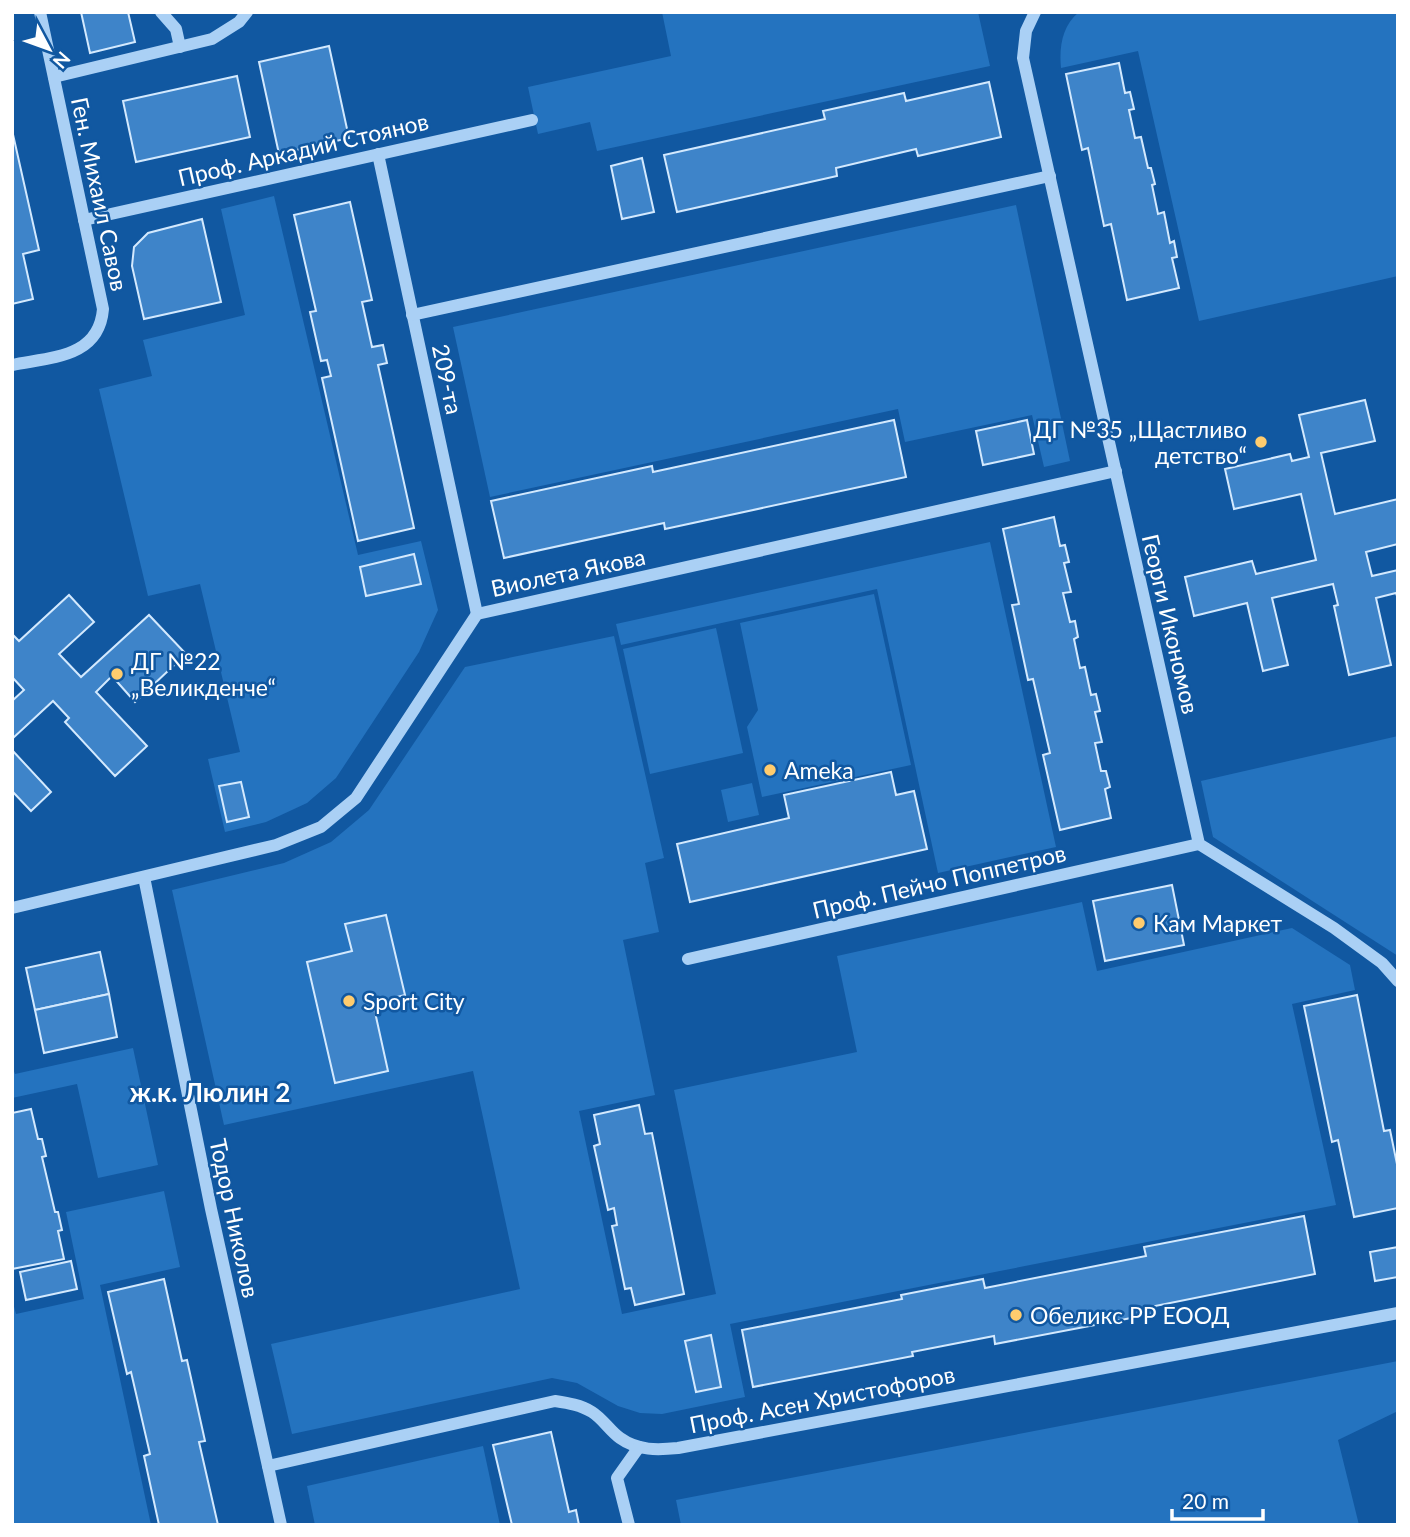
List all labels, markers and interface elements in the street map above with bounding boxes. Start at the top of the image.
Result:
north arrow [14,14,84,84]
text: N [49,47,76,74]
street label: Ген. Михаил Савов [66,95,134,293]
street label: Проф. Аркадий Стоянов [175,107,431,191]
street label: 209-та [427,341,469,417]
place label: ДГ №35 „Щастливо детство“ [1033,415,1247,469]
marker: ДГ №35 „Щастливо детство“ [1253,434,1269,450]
street label: Георги Икономов [1137,531,1205,717]
street label: Виолета Якова [488,542,648,602]
place label: ДГ №22 „Великденче“ [131,647,276,701]
marker: ДГ №22 „Великденче“ [109,666,125,682]
place label: Ameka [784,756,854,784]
marker: Ameka [762,762,778,778]
street label: Проф. Пейчо Поппетров [809,838,1069,924]
place label: Кам Маркет [1153,909,1283,937]
marker: Кам Маркет [1131,915,1147,931]
place label: Sport City [363,987,465,1015]
marker: Sport City [341,993,357,1009]
district label: ж.к. Люлин 2 [130,1076,290,1108]
street label: Тодор Николов [204,1136,266,1300]
place label: Обеликс РР ЕООД [1030,1301,1230,1329]
marker: Обеликс РР ЕООД [1008,1307,1024,1323]
street label: Проф. Асен Христофоров [687,1360,957,1438]
scale bar [1172,1478,1263,1522]
text: 20 m [1182,1488,1229,1513]

